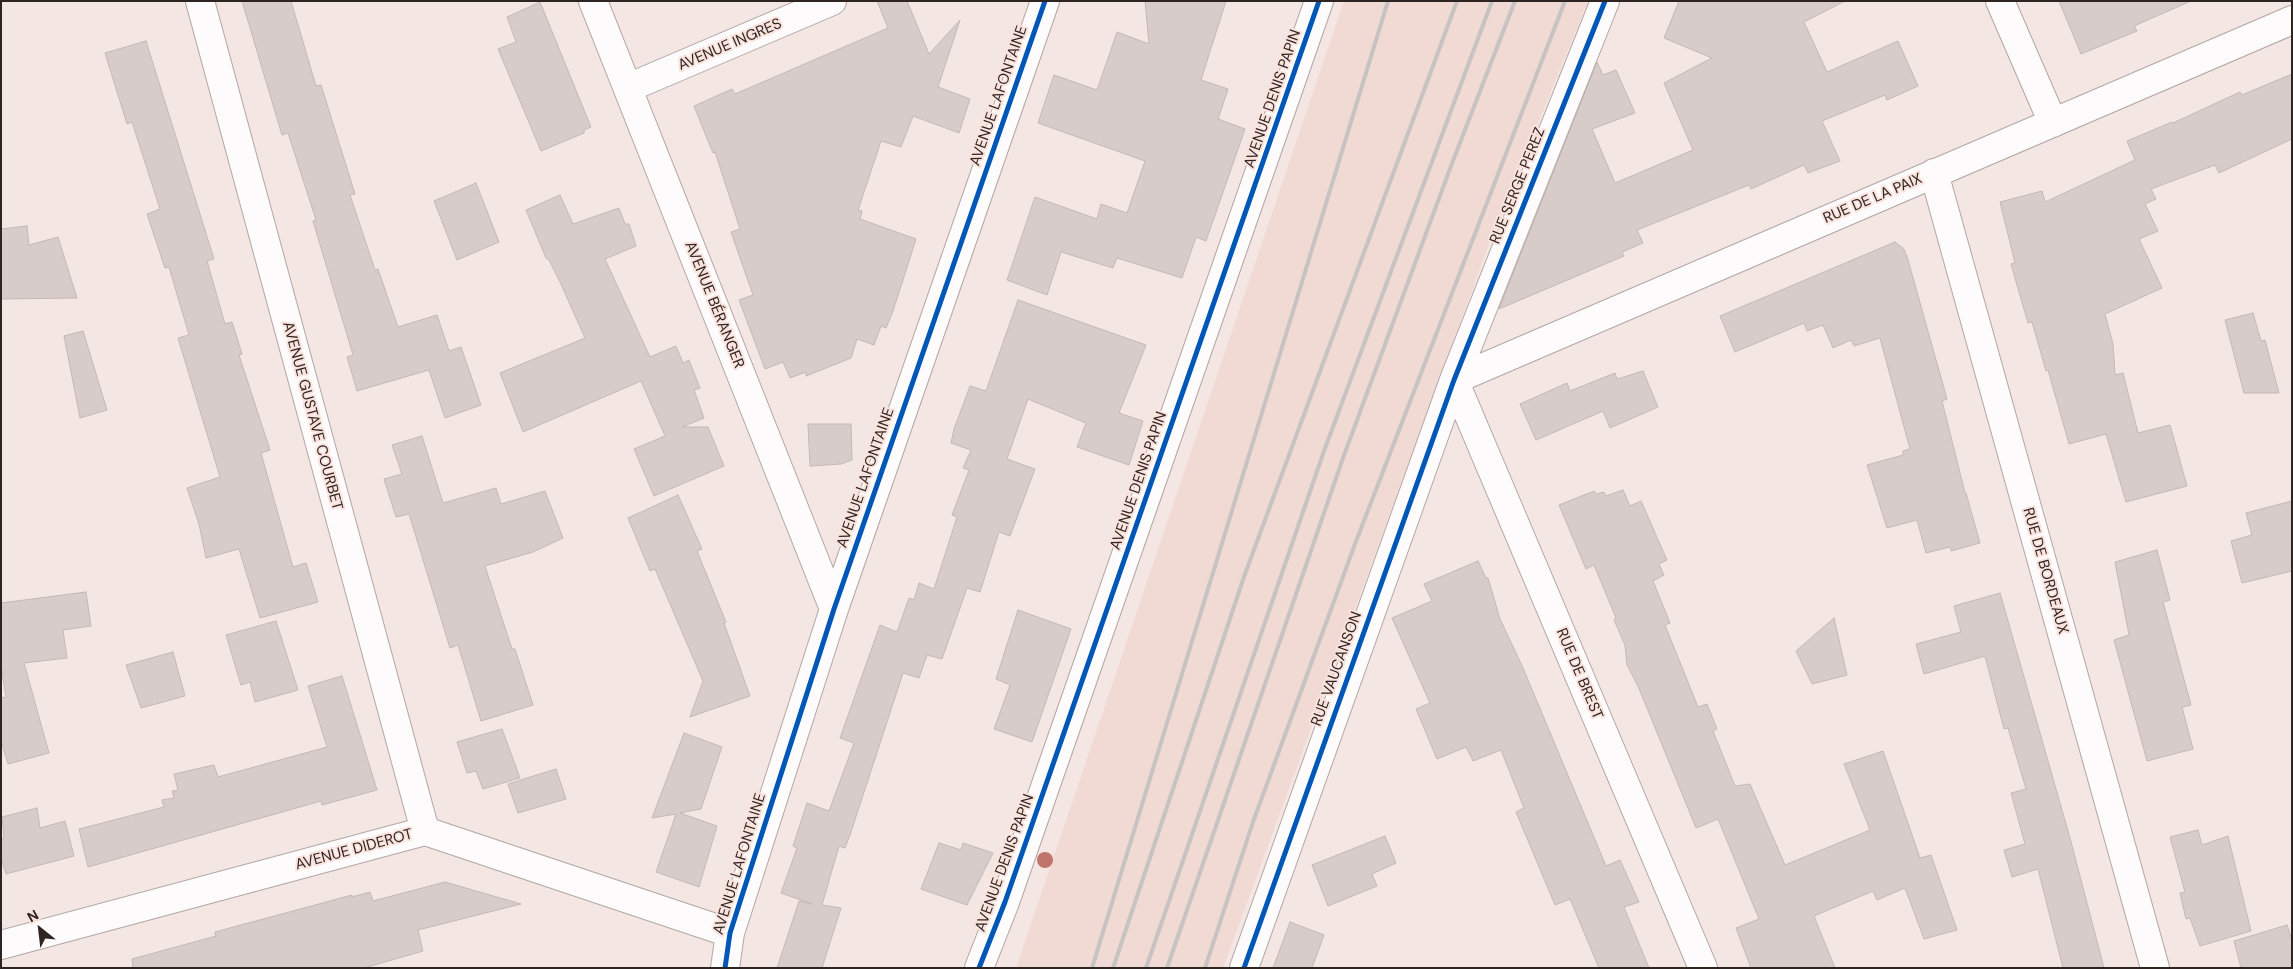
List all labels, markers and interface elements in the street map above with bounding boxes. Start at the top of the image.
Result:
street label: AVENUE INGRES [675,15,785,75]
street label: AVENUE LAFONTAINE [967,24,1031,168]
street label: AVENUE DENIS PAPIN [1241,28,1305,170]
street label: RUE SERGE PEREZ [1486,125,1550,247]
street label: RUE DE LA PAIX [1821,170,1925,228]
street label: AVENUE BÉRANGER [680,239,748,371]
street label: AVENUE GUSTAVE COURBET [278,320,346,512]
street label: AVENUE LAFONTAINE [834,406,898,550]
street label: AVENUE DENIS PAPIN [1107,410,1171,552]
street label: RUE DE BORDEAUX [2018,506,2072,636]
street label: RUE VAUCANSON [1308,609,1366,729]
street label: RUE DE BREST [1552,626,1606,722]
street label: AVENUE LAFONTAINE [710,791,770,937]
street label: AVENUE DENIS PAPIN [972,792,1038,934]
street label: AVENUE DIDEROT [293,826,415,874]
north arrow [15,904,65,954]
text: N [24,906,42,926]

